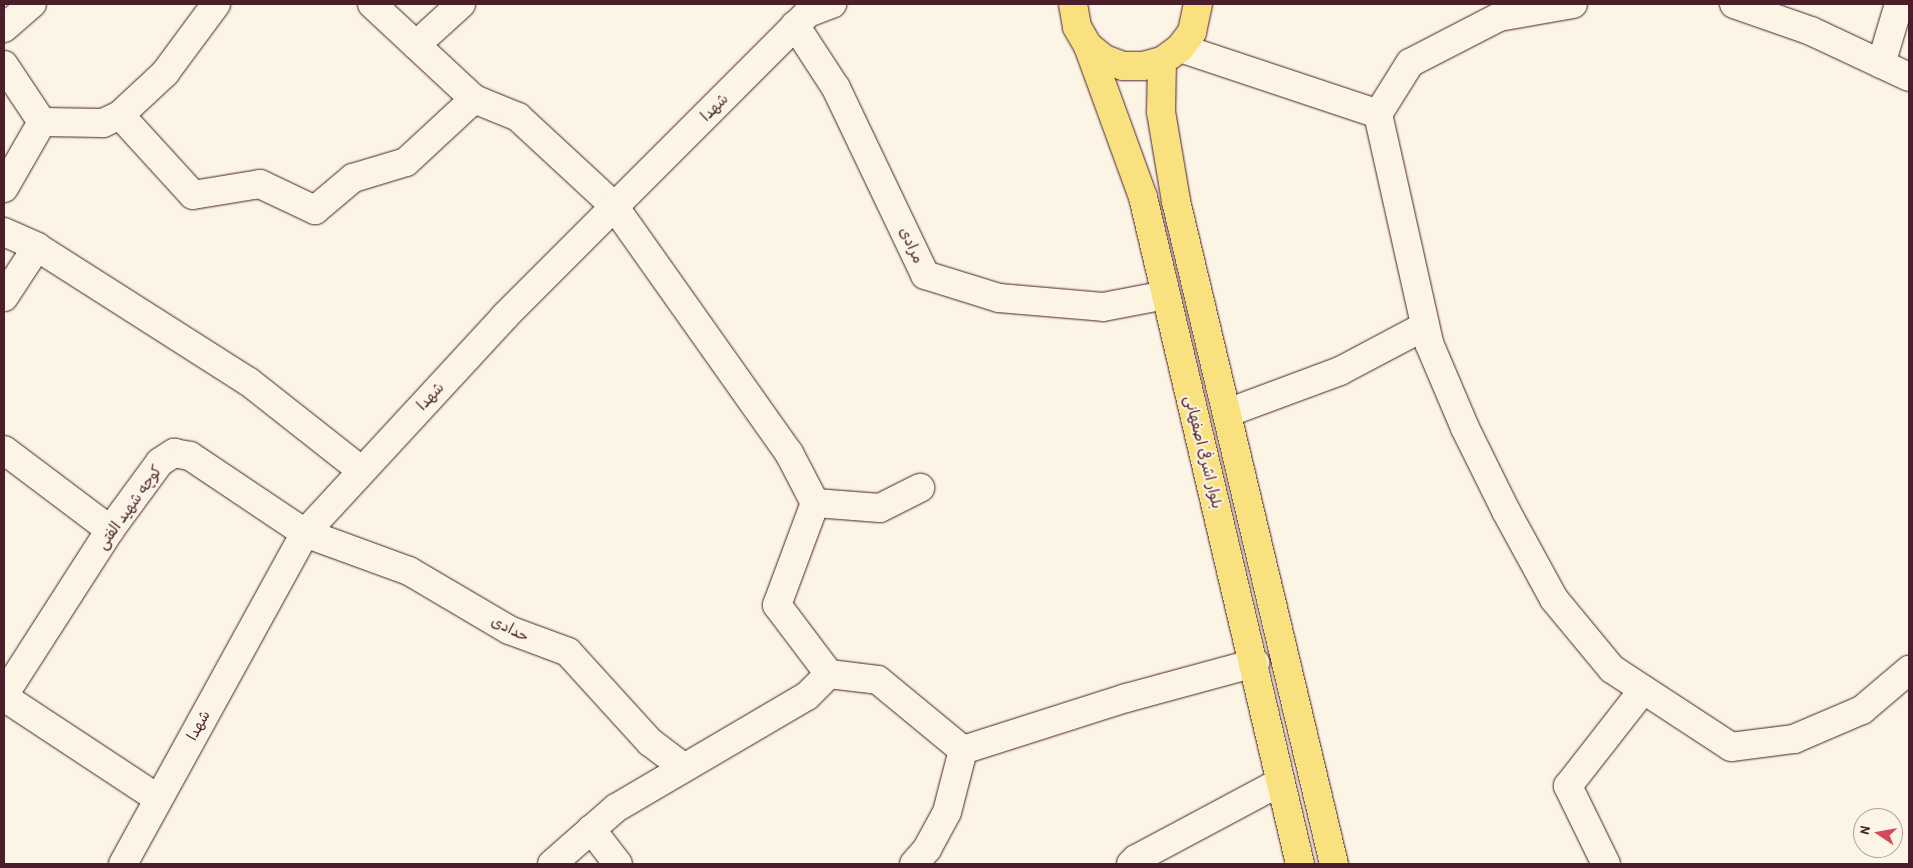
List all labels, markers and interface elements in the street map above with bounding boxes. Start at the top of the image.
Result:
street label: شهدا [696,89,732,125]
street label: مرادی [896,224,928,266]
street label: شهدا [413,378,447,414]
street label: بلوار اشرفی اصفهانی [1181,394,1227,510]
street label: کوچه شهید الفتی [93,462,165,552]
street label: حدادی [489,611,531,645]
street label: شهدا [182,707,214,743]
north arrow [1853,808,1903,858]
text: N [1854,824,1874,836]

